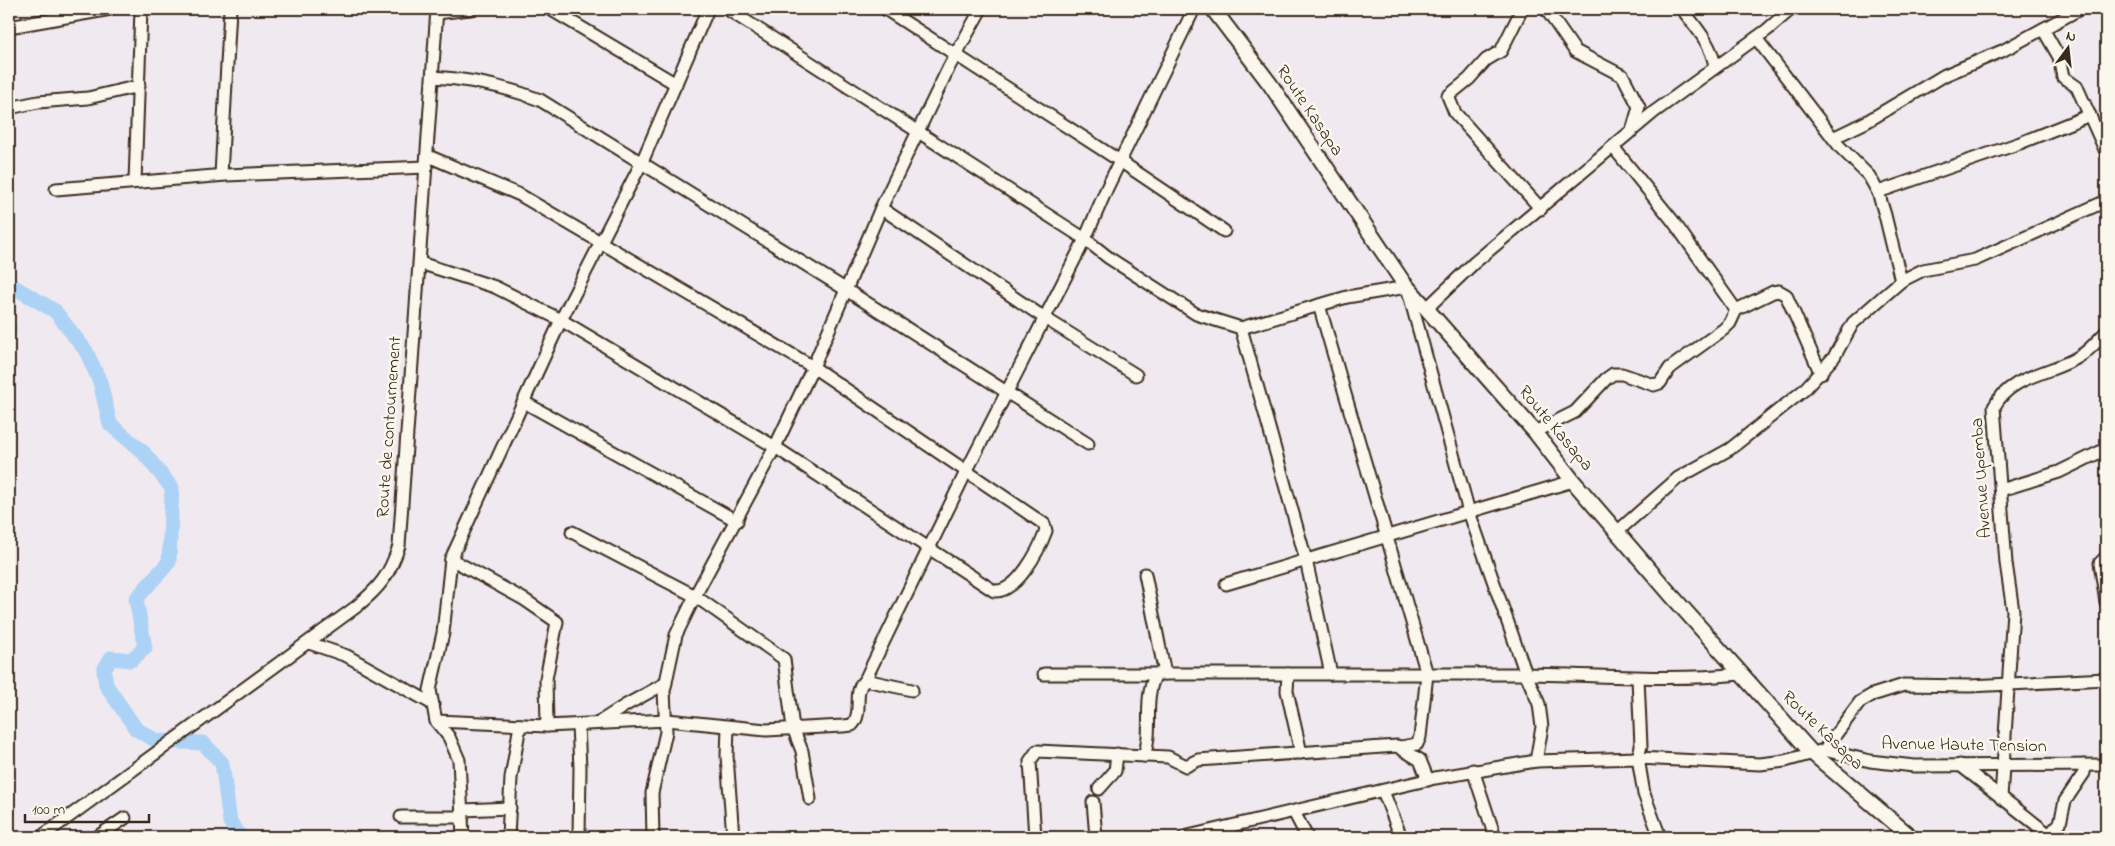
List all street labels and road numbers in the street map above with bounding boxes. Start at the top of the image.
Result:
street label: Route Kasapa [1269,60,1349,162]
street label: Route de contournement [371,335,409,519]
street label: Route Kasapa [1511,380,1599,478]
street label: Avenue Upemba [1965,417,1999,539]
street label: Route Kasapa [1775,685,1869,777]
street label: Avenue Haute Tension [1881,732,2047,760]

